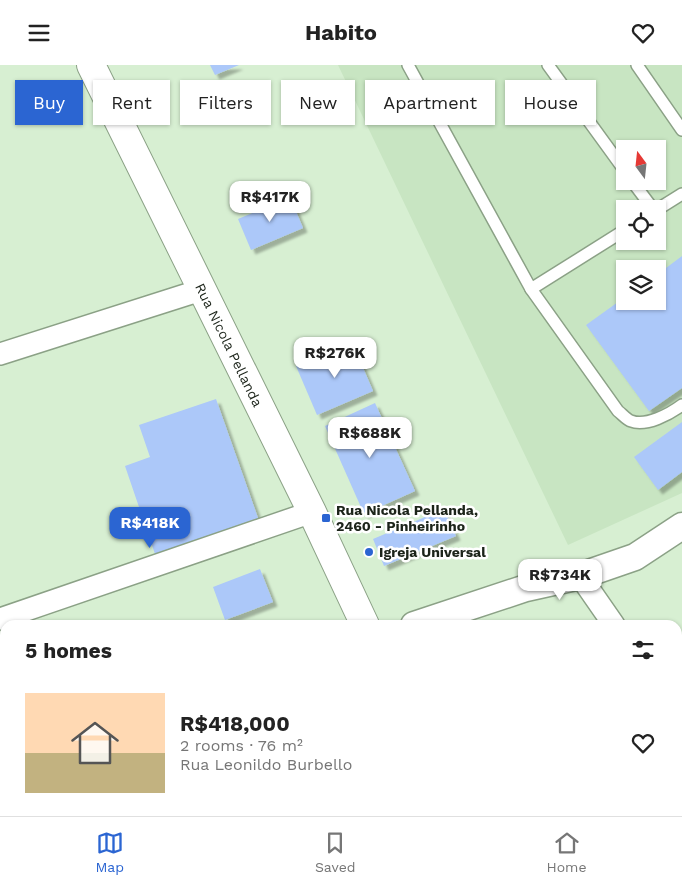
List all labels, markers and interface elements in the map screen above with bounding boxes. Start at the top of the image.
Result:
icon: menu [25,19,53,47]
icon: heart [629,19,657,47]
text: Habito [305,20,377,45]
chip: Buy [15,80,83,125]
chip: Rent [93,80,170,125]
chip: Filters [180,80,271,125]
chip: New [281,80,355,125]
chip: Apartment [365,80,495,125]
chip: House [505,80,596,125]
north arrow [616,140,666,190]
map controls [616,140,666,310]
pin: R$417K [229,181,311,223]
text: R$417K [241,187,299,206]
button: locate [616,200,666,250]
button: layers [616,260,666,310]
street label: Rua Nicola Pellanda [192,281,266,409]
pin: R$276K [294,337,376,379]
text: R$276K [305,343,365,362]
pin: R$688K [329,417,411,459]
text: R$688K [339,423,401,442]
place label: Rua Nicola Pellanda, 2460 - Pinheirinho [336,502,478,534]
pin: R$418K [109,507,191,549]
marker: Rua Nicola Pellanda, 2460 - Pinheirinho [320,512,332,524]
text: R$418K [120,513,180,532]
place label: Igreja Universal [379,544,486,560]
marker: Igreja Universal [363,546,375,558]
pin: R$734K [519,559,601,601]
text: R$734K [529,565,591,584]
icon: filters [629,636,657,664]
text: 5 homes [25,638,112,663]
text: R$418,000 [180,711,290,736]
icon: home [65,713,125,773]
icon: heart [629,729,657,757]
text: 2 rooms · 76 m² [180,736,303,755]
text: Rua Leonildo Burbello [180,755,352,774]
tab: Map [95,829,124,875]
tab: Saved [315,829,356,875]
tab: Home [547,829,587,875]

